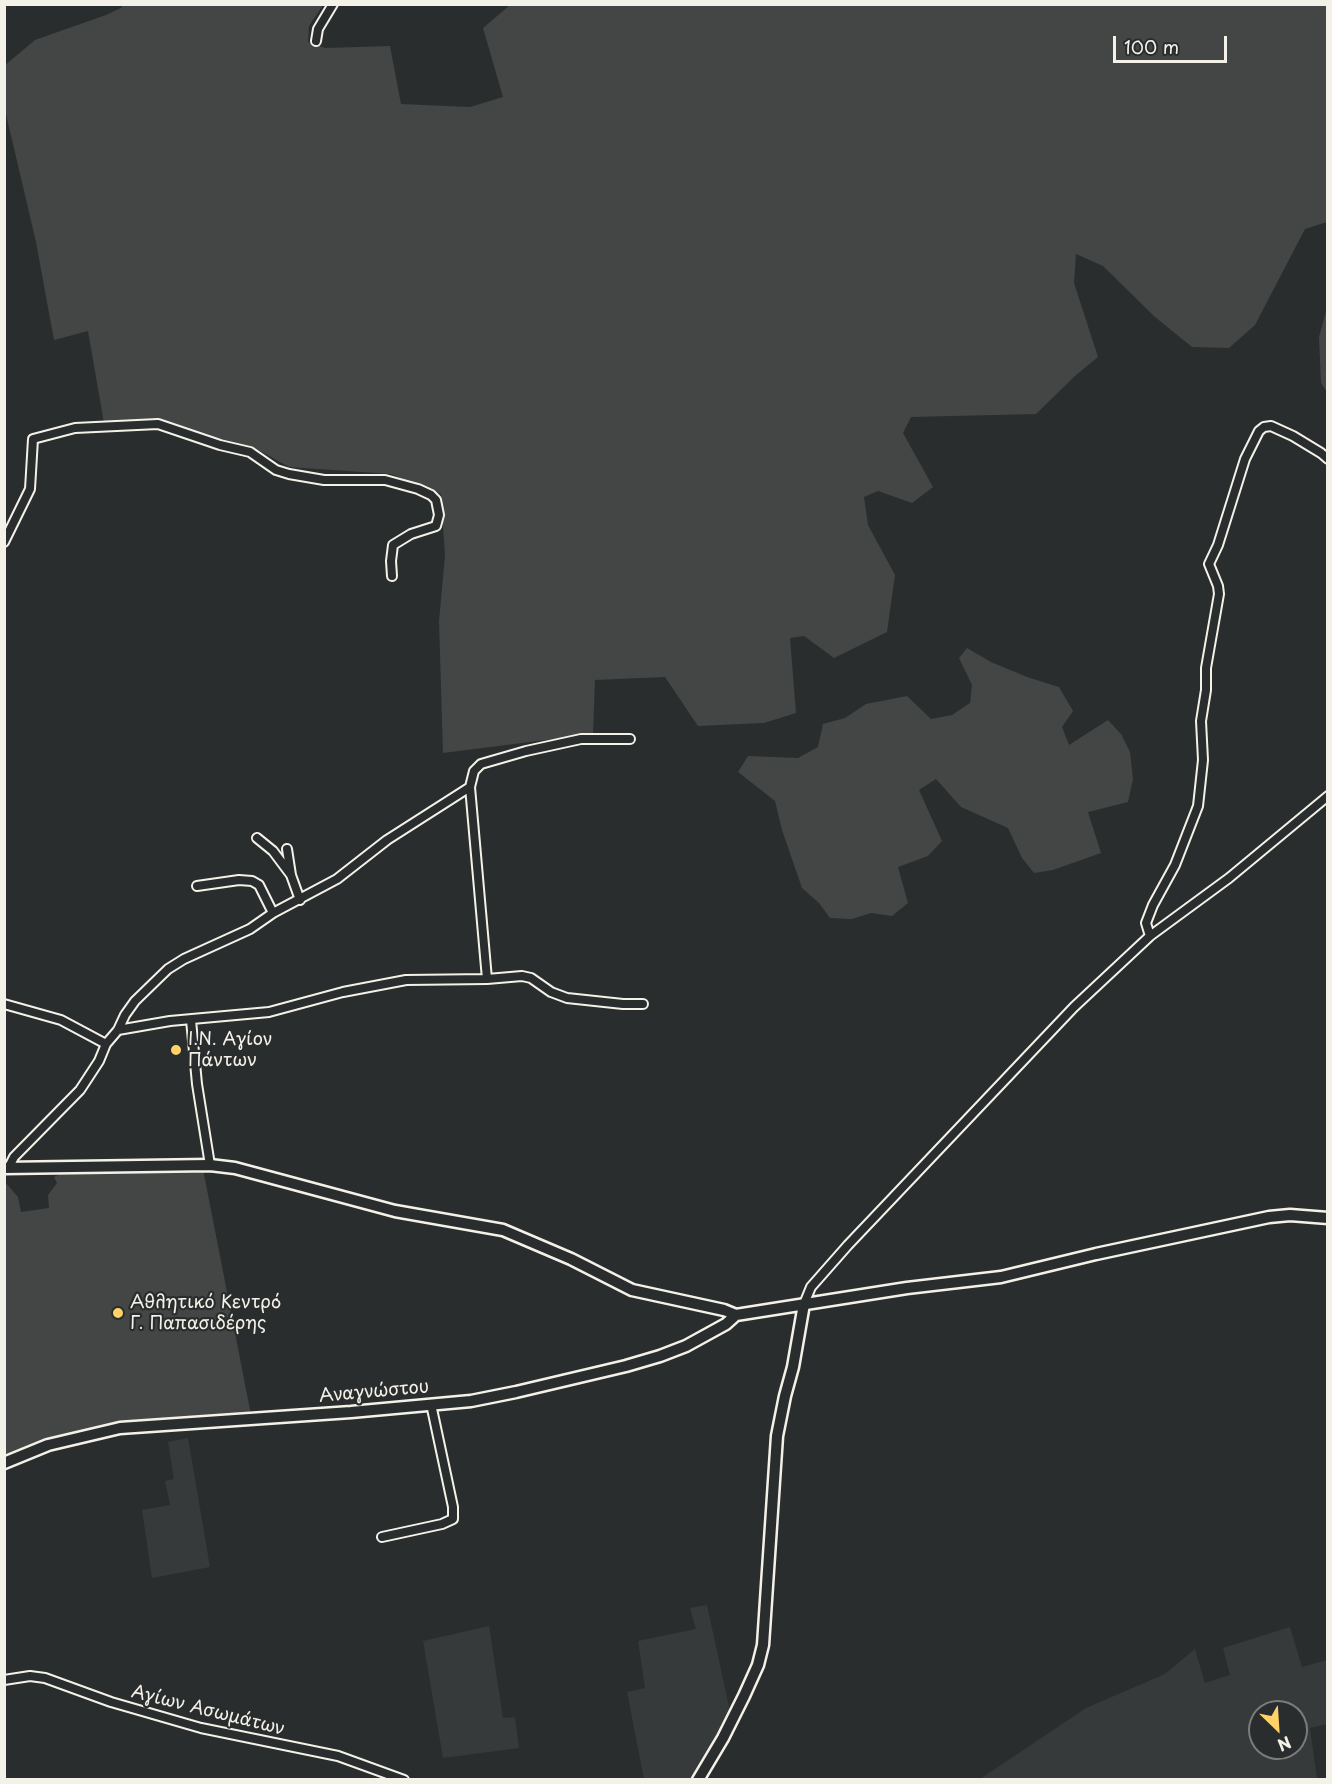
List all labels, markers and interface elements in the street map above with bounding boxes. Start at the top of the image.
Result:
scale bar [1116,24,1230,62]
text: 100 m [1124,33,1179,60]
place label: Ι.Ν. Αγίον Πάντων [188,1029,272,1072]
marker: Ι.Ν. Αγίον Πάντων [169,1043,183,1057]
place label: Αθλητικό Κεντρό Γ. Παπασιδέρης [130,1292,281,1334]
marker: Αθλητικό Κεντρό Γ. Παπασιδέρης [111,1306,125,1320]
street label: Αναγνώστου [318,1376,430,1408]
street label: Αγίων Ασωμάτων [129,1681,287,1741]
north arrow [1248,1700,1308,1760]
text: N [1274,1731,1296,1758]

